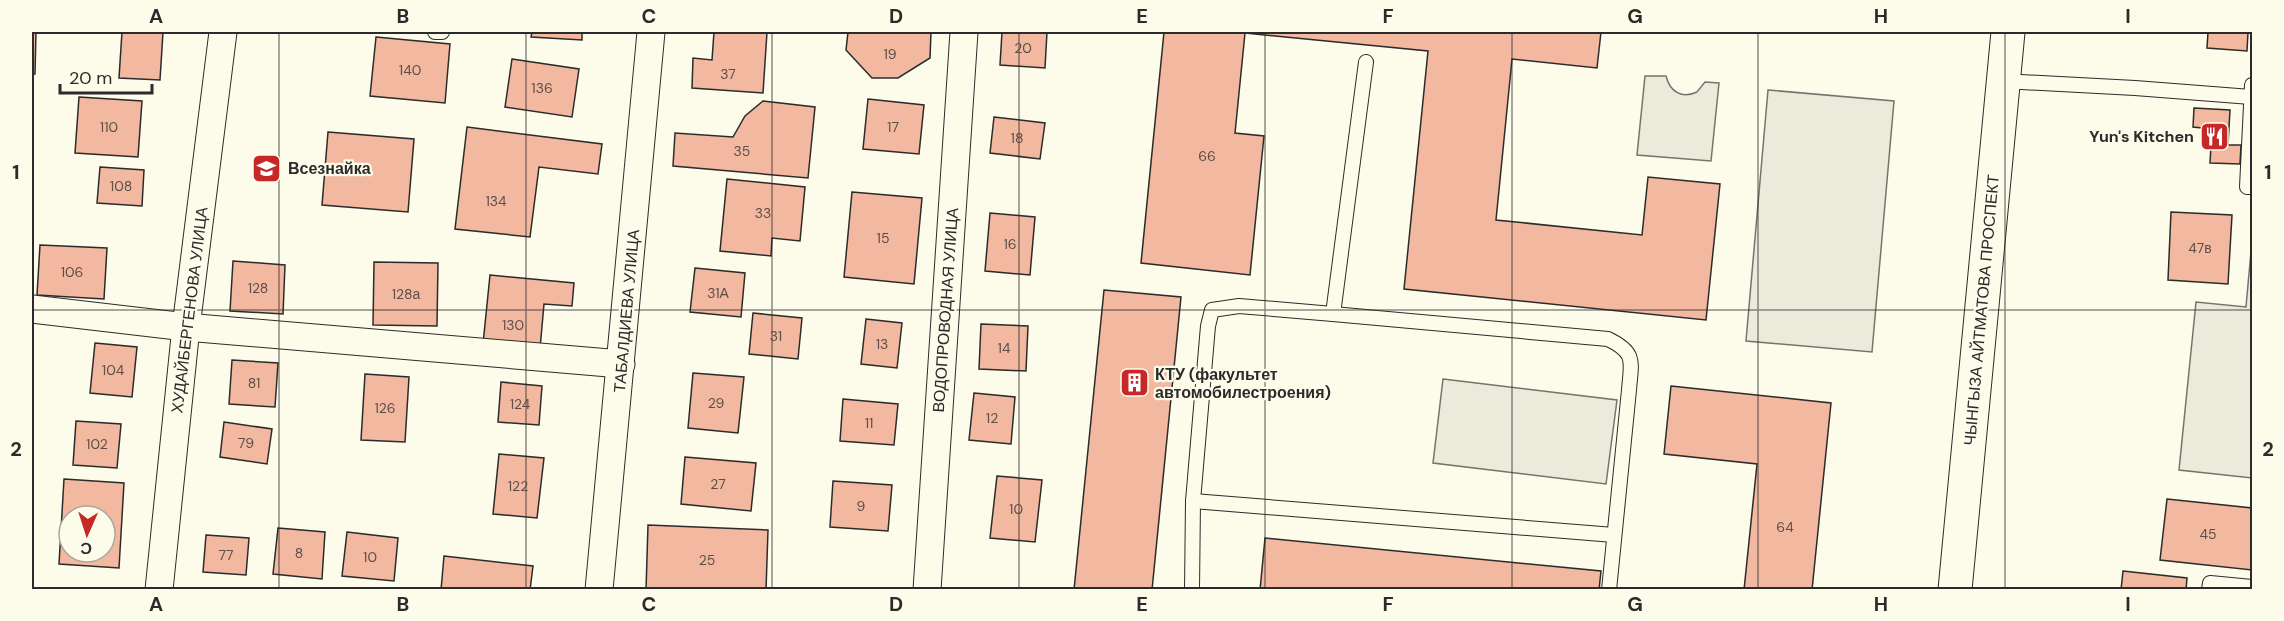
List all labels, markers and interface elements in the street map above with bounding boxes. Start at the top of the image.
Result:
text: A [149,3,163,29]
text: B [397,3,409,29]
text: C [642,3,656,29]
text: D [889,3,903,29]
text: E [1136,3,1148,29]
text: F [1382,3,1394,29]
text: G [1627,3,1643,29]
text: H [1874,3,1888,29]
text: I [2125,3,2131,29]
house number: 20 [1014,39,1032,57]
house number: 19 [883,45,897,63]
scale bar [60,57,152,95]
house number: 140 [399,61,421,79]
house number: 37 [720,65,736,83]
text: 20 m [69,66,112,90]
house number: 136 [531,79,553,97]
house number: 110 [100,118,118,136]
house number: 17 [887,118,899,136]
restaurant icon: Yun's Kitchen [2199,120,2231,152]
place label: Yun's Kitchen [2089,126,2194,147]
house number: 18 [1011,129,1023,147]
house number: 35 [734,142,750,160]
house number: 66 [1198,147,1216,165]
school or university icon: Всезнайка [251,152,283,184]
place label: Всезнайка [288,158,371,179]
text: 1 [12,159,20,185]
text: 1 [2264,159,2272,185]
street label: ЧЫНГЫЗА АЙТМАТОВА ПРОСПЕКТ [1959,173,2004,447]
house number: 108 [110,177,132,195]
house number: 134 [485,192,507,210]
house number: 33 [755,204,771,222]
street label: ХУДАЙБЕРГЕНОВА УЛИЦА [166,205,213,414]
street label: ВОДОПРОВОДНАЯ УЛИЦА [928,207,963,413]
street label: ТАБАЛДИЕВА УЛИЦА [609,228,644,394]
house number: 15 [877,229,889,247]
house number: 16 [1003,235,1017,253]
house number: 47в [2188,239,2212,257]
house number: 106 [61,263,83,281]
house number: 128 [248,279,268,297]
house number: 31А [707,284,730,302]
house number: 128а [392,285,420,303]
house number: 130 [502,316,524,334]
house number: 31 [770,327,782,345]
house number: 13 [876,335,888,353]
house number: 14 [998,339,1011,357]
house number: 104 [102,361,125,379]
place label: КТУ (факультет автомобилестроения) [1155,364,1331,403]
building icon: КТУ (факультет автомобилестроения) [1118,367,1150,399]
house number: 81 [248,374,260,392]
house number: 29 [708,394,725,412]
house number: 124 [510,395,531,413]
house number: 126 [374,399,396,417]
house number: 12 [986,409,998,427]
house number: 11 [865,414,873,432]
house number: 79 [238,434,254,452]
house number: 102 [86,435,108,453]
text: 2 [10,436,22,462]
text: 2 [2262,436,2274,462]
house number: 27 [710,475,726,493]
house number: 122 [508,477,528,495]
house number: 9 [857,497,866,515]
house number: 10 [1009,500,1023,518]
north arrow [57,504,117,564]
house number: 64 [1776,518,1794,536]
house number: 45 [2199,525,2217,543]
text: С [79,538,93,559]
house number: 8 [295,544,303,562]
house number: 77 [219,546,233,564]
house number: 10 [363,548,377,566]
house number: 25 [699,551,715,569]
text: A [149,591,163,617]
text: B [397,591,409,617]
text: C [642,591,656,617]
text: D [889,591,903,617]
text: E [1136,591,1148,617]
text: F [1382,591,1394,617]
text: G [1627,591,1643,617]
text: H [1874,591,1888,617]
text: I [2125,591,2131,617]

